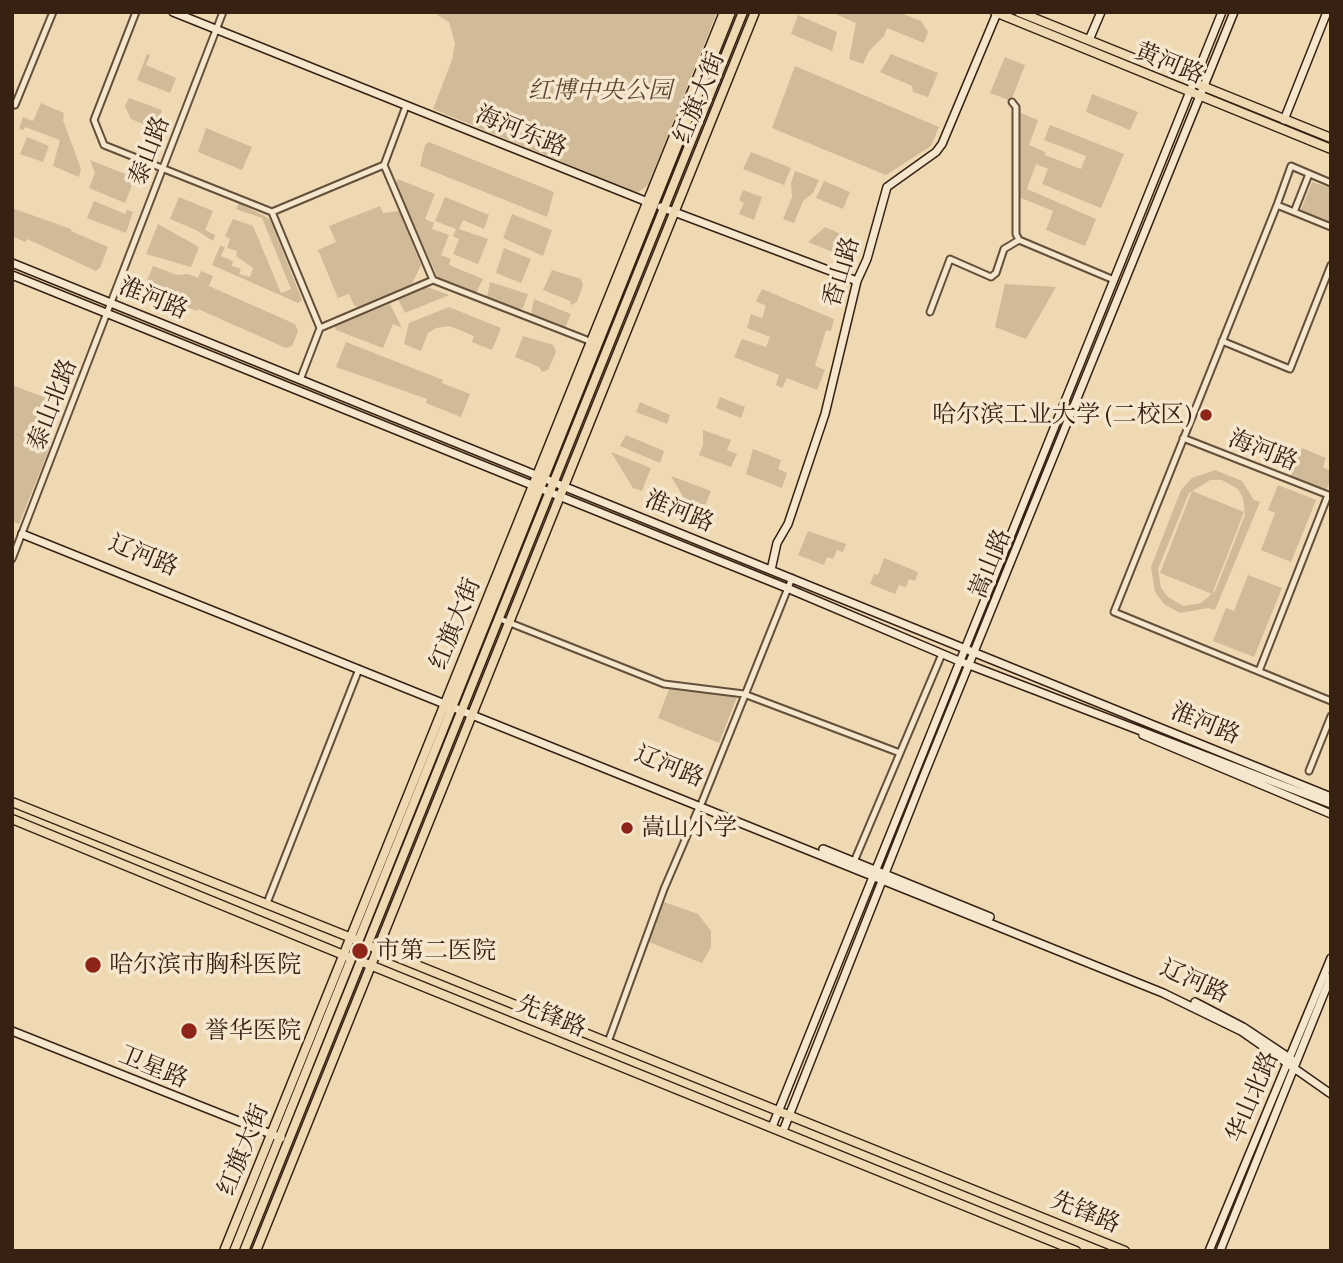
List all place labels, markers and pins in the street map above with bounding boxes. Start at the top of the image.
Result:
place label: 哈尔滨工业大学 (二校区) [932,401,1192,429]
marker: 哈尔滨工业大学 (二校区) [1198,407,1214,423]
place label: 嵩山小学 [641,814,737,842]
marker: 嵩山小学 [619,820,635,836]
place label: 市第二医院 [376,937,496,965]
marker: 市第二医院 [350,941,370,961]
place label: 哈尔滨市胸科医院 [109,951,301,979]
marker: 哈尔滨市胸科医院 [83,955,103,975]
place label: 誉华医院 [205,1017,301,1045]
marker: 誉华医院 [179,1021,199,1041]

